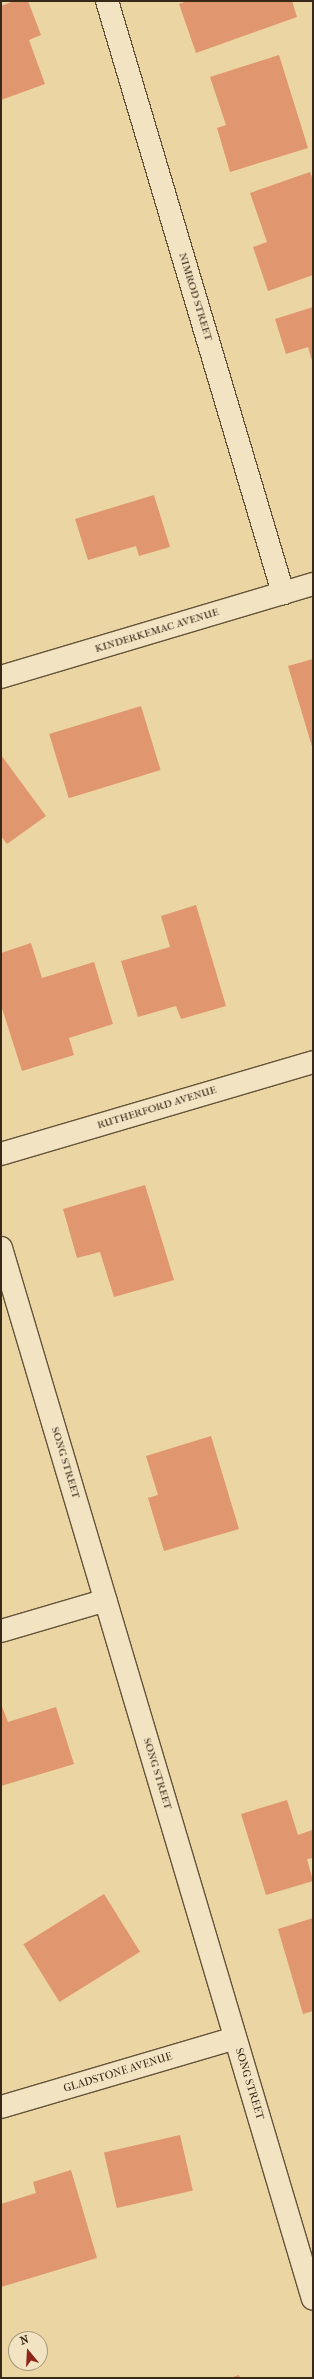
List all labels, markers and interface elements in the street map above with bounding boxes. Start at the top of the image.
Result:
street label: NIMROD STREET [175,251,215,343]
street label: KINDERKEMAC AVENUE [93,606,221,656]
street label: RUTHERFORD AVENUE [96,1084,218,1132]
street label: SONG STREET [48,1425,82,1501]
street label: SONG STREET [140,1736,174,1812]
street label: SONG STREET [232,2046,266,2122]
street label: GLADSTONE AVENUE [62,2050,174,2096]
north arrow [8,2331,48,2371]
text: N [18,2333,30,2348]

